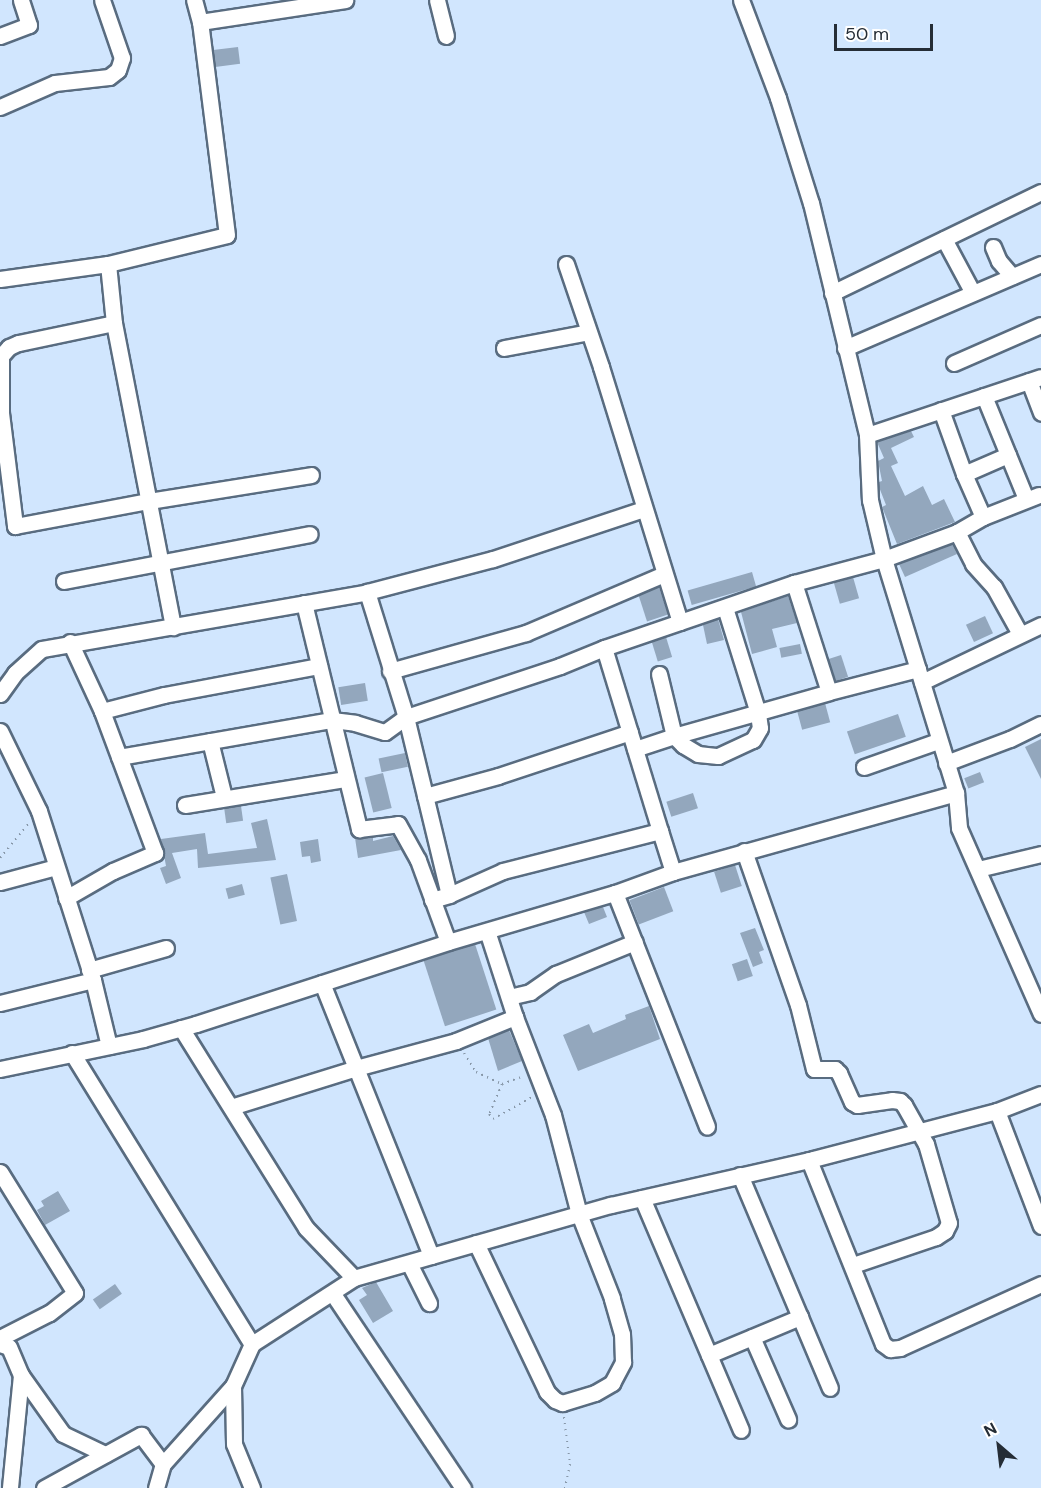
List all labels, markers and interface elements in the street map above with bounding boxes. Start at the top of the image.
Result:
scale bar [837,12,936,50]
text: 50 m [845,22,889,46]
north arrow [969,1416,1029,1476]
text: N [980,1418,1000,1442]

